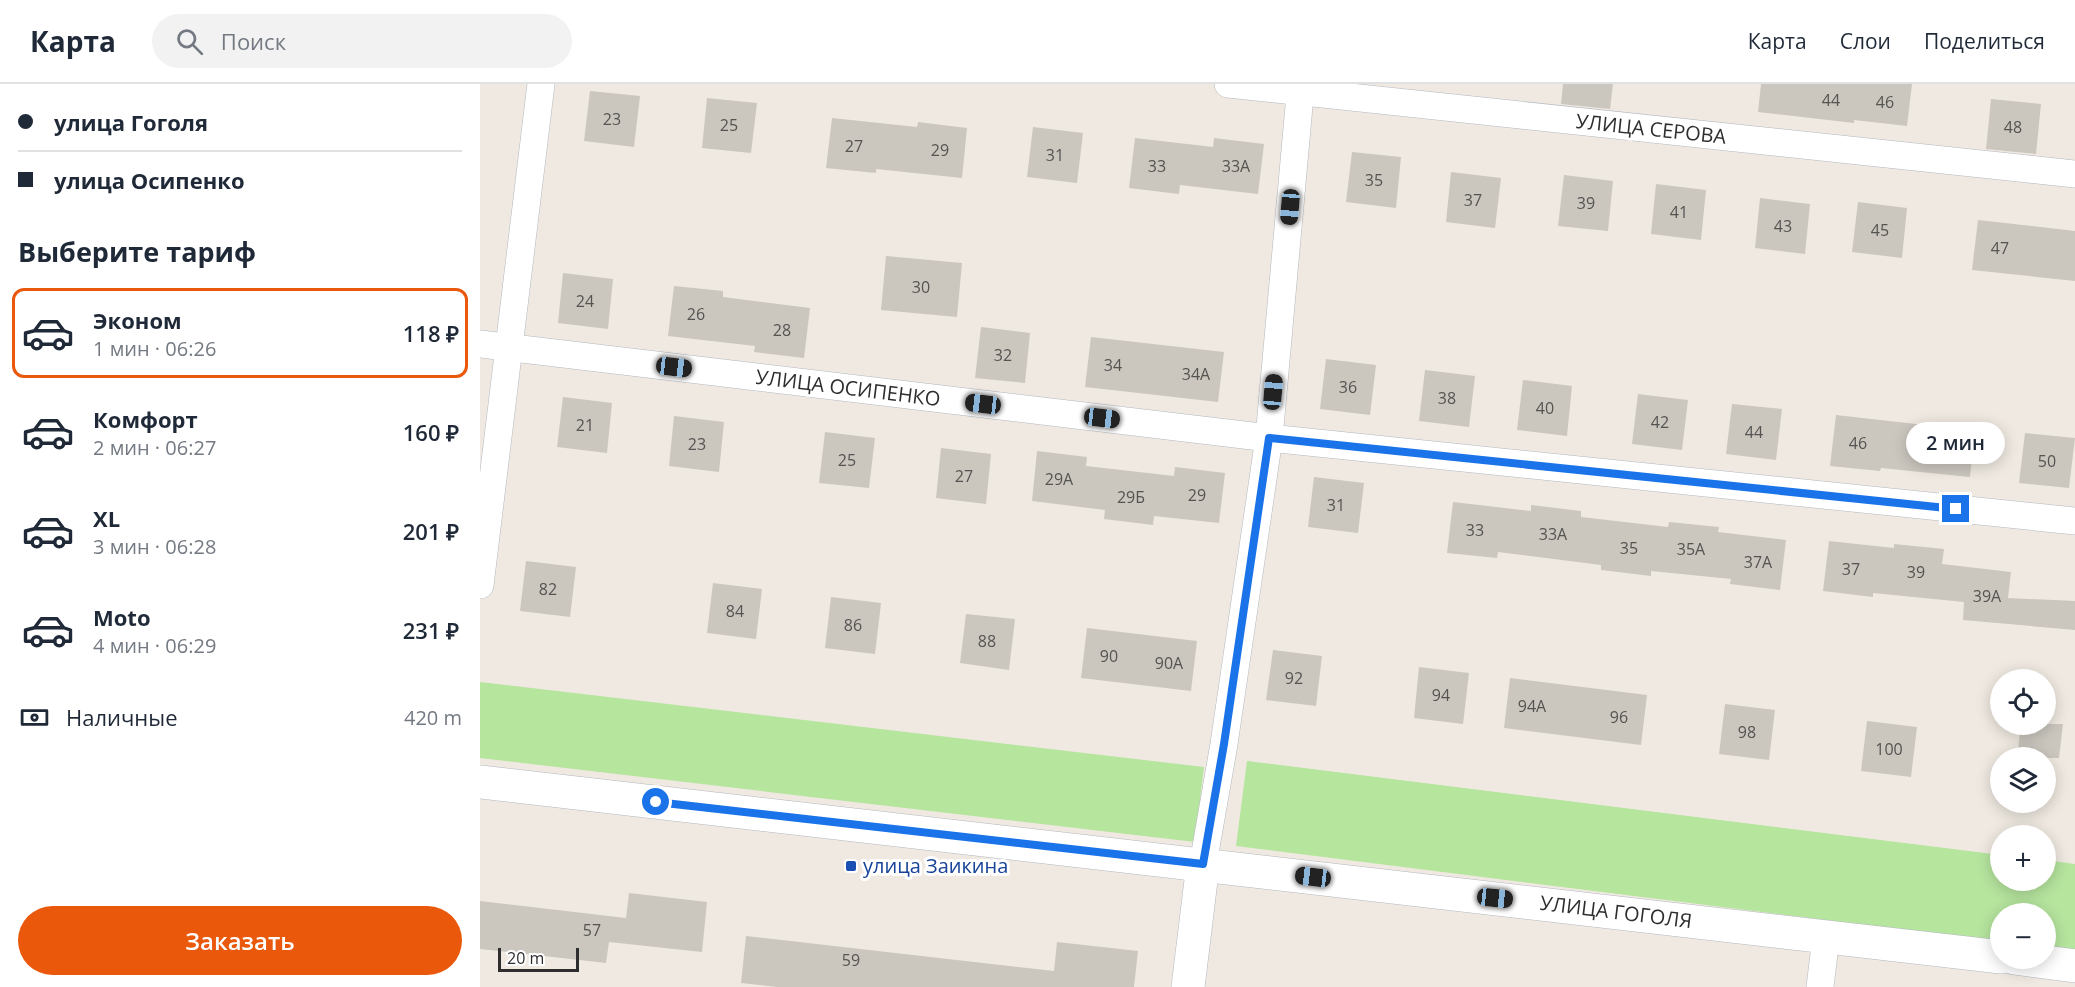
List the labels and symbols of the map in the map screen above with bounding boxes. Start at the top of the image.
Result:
house number: 44 [1822,89,1840,111]
house number: 46 [1876,91,1894,113]
street label: УЛИЦА СЕРОВА [1575,107,1728,150]
house number: 23 [603,108,621,130]
house number: 25 [720,114,738,136]
house number: 48 [2004,116,2022,138]
house number: 27 [845,135,863,157]
house number: 29 [931,139,949,161]
house number: 31 [1046,144,1064,166]
house number: 33 [1148,155,1166,177]
house number: 33А [1222,155,1251,177]
house number: 35 [1365,169,1383,191]
car [1279,188,1301,226]
house number: 37 [1464,189,1482,211]
house number: 39 [1577,192,1595,214]
house number: 41 [1670,201,1688,223]
house number: 43 [1774,215,1792,237]
house number: 45 [1871,219,1889,241]
house number: 47 [1991,237,2009,259]
house number: 30 [912,276,930,298]
house number: 24 [576,290,594,312]
house number: 26 [687,303,705,325]
house number: 28 [773,319,791,341]
house number: 32 [994,344,1012,366]
house number: 34 [1104,354,1122,376]
car [655,356,693,378]
street label: УЛИЦА ОСИПЕНКО [754,363,942,412]
house number: 34А [1182,363,1211,385]
car [1262,373,1284,411]
house number: 36 [1339,376,1357,398]
house number: 38 [1438,387,1456,409]
car [964,393,1002,415]
house number: 40 [1536,397,1554,419]
car [1083,407,1121,429]
house number: 42 [1651,411,1669,433]
house number: 21 [576,414,594,436]
house number: 44 [1745,421,1763,443]
callout: 2 мин [1906,422,2006,464]
house number: 46 [1849,432,1867,454]
house number: 23 [688,433,706,455]
house number: 25 [838,449,856,471]
house number: 50 [2038,450,2056,472]
house number: 27 [955,465,973,487]
house number: 29А [1045,468,1074,490]
house number: 29 [1188,484,1206,506]
house number: 29Б [1117,486,1145,508]
house number: 31 [1327,494,1345,516]
route end [1942,495,1969,522]
house number: 33 [1466,519,1484,541]
house number: 33А [1539,523,1568,545]
house number: 35 [1620,537,1638,559]
house number: 35А [1677,538,1706,560]
house number: 37А [1744,551,1773,573]
house number: 37 [1842,558,1860,580]
house number: 39 [1907,561,1925,583]
house number: 82 [539,578,557,600]
house number: 39А [1973,585,2002,607]
house number: 84 [726,600,744,622]
house number: 86 [844,614,862,636]
house number: 88 [978,630,996,652]
house number: 90 [1100,645,1118,667]
house number: 90А [1155,652,1184,674]
house number: 92 [1285,667,1303,689]
house number: 94 [1432,684,1450,706]
house number: 94А [1518,695,1547,717]
house number: 96 [1610,706,1628,728]
house number: 98 [1738,721,1756,743]
house number: 100 [1875,738,1903,760]
route start [642,788,669,815]
place label: улица Заикина [863,852,1008,879]
marker: улица Заикина [844,859,858,873]
car [1294,866,1332,888]
car [1476,887,1514,909]
street label: УЛИЦА ГОГОЛЯ [1539,889,1694,934]
house number: 57 [583,919,601,941]
scale bar [498,945,579,972]
house number: 59 [842,949,860,971]

